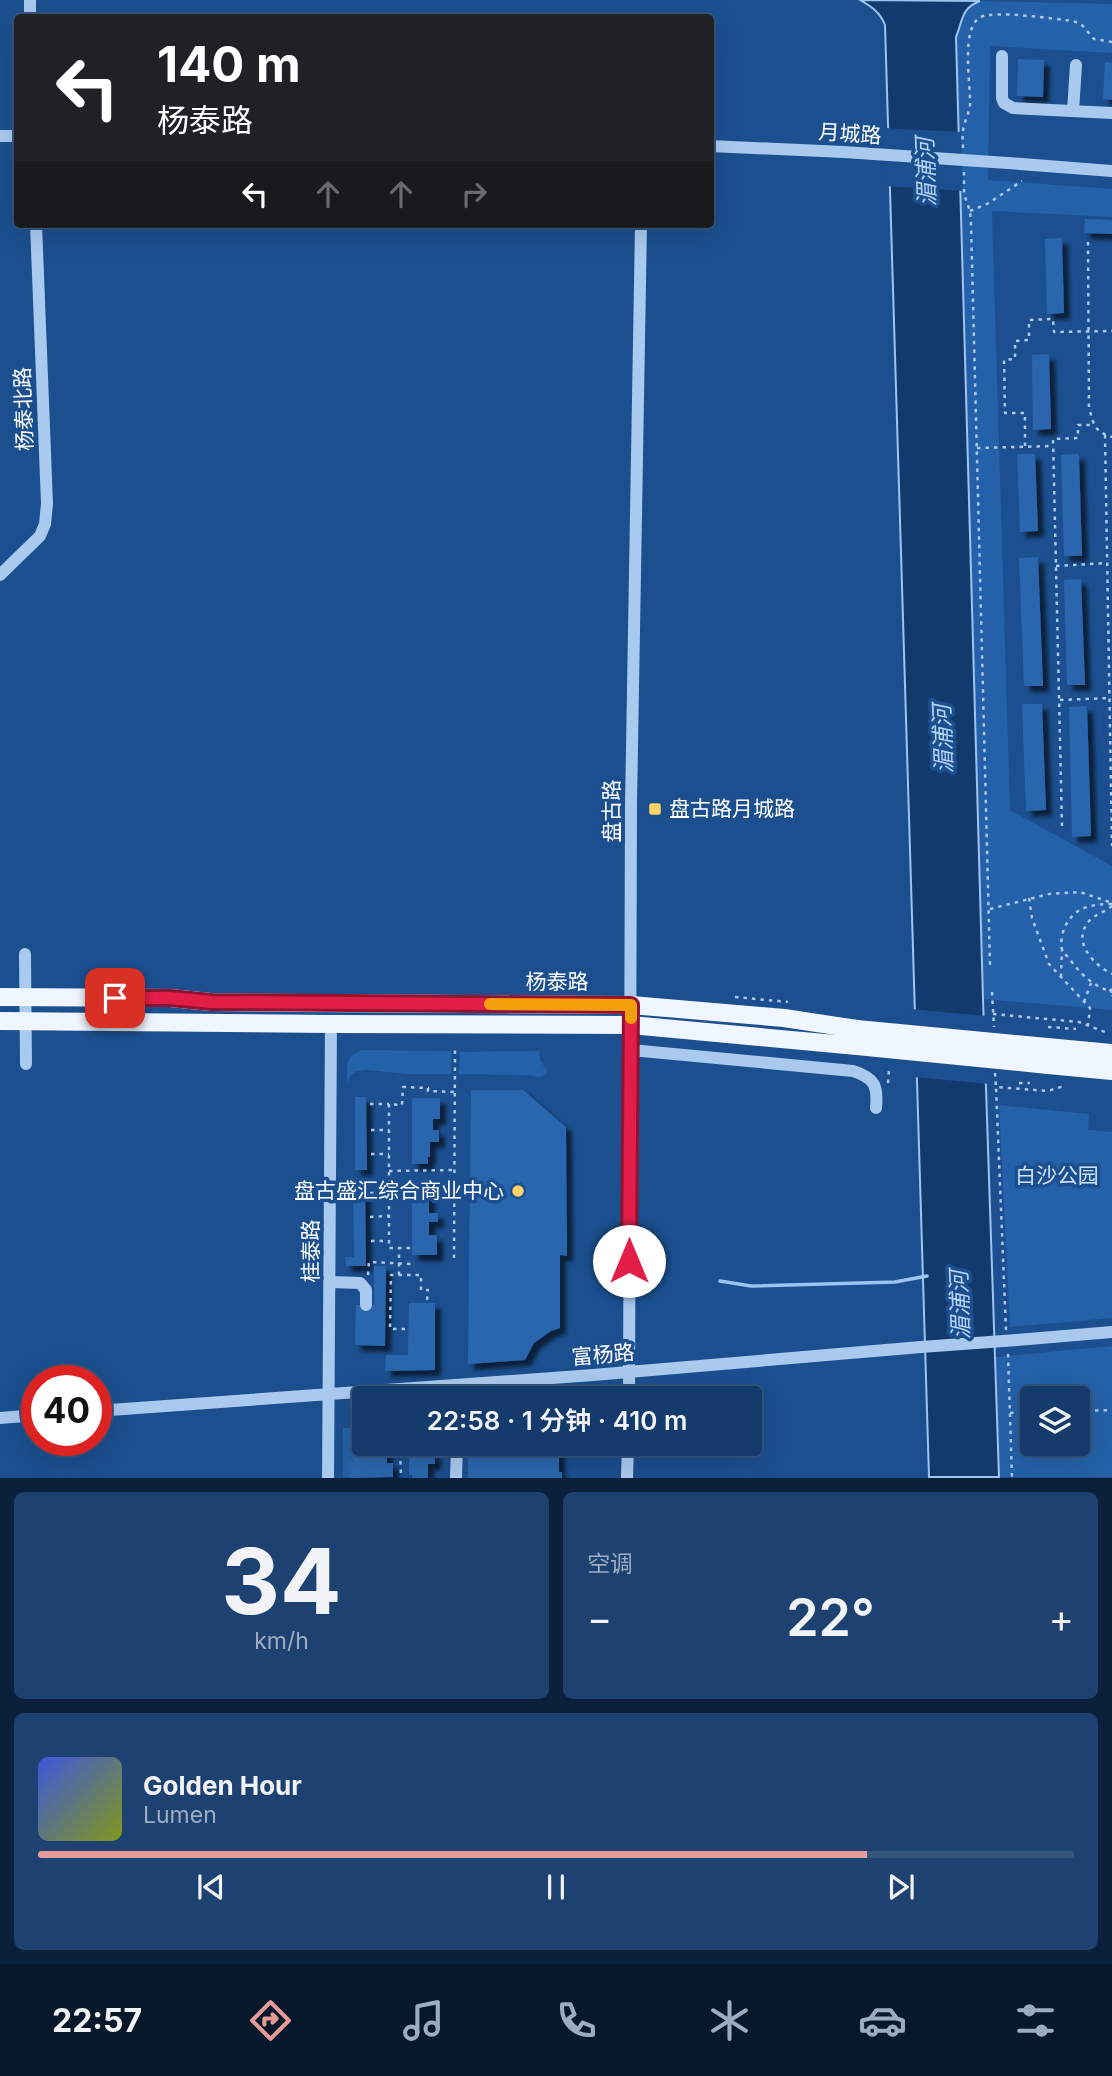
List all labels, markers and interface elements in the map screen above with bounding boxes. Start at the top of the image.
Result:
text: 140 m [157,35,301,94]
icon: left [42,42,133,133]
text: 杨泰路 [157,101,253,140]
street label: 月城路 [818,119,882,148]
water label: 湄浦河 [911,133,941,207]
icon: left [236,175,274,213]
icon: ahead [309,175,347,213]
icon: ahead [382,175,420,213]
icon: right [455,175,493,213]
street label: 杨泰北路 [10,367,37,451]
water label: 湄浦河 [928,700,958,774]
street label: 盘古路 [599,780,624,843]
place label: 盘古路月城路 [669,796,795,821]
marker: 盘古路月城路 [647,801,663,817]
pin [85,968,145,1028]
street label: 杨泰路 [526,969,589,994]
icon: arrive [96,979,134,1017]
park label: 白沙公园 [1015,1163,1099,1188]
place label: 盘古盛汇综合商业中心 [294,1178,504,1203]
marker: 盘古盛汇综合商业中心 [510,1183,526,1199]
street label: 桂泰路 [298,1220,323,1283]
position arrow [592,1224,666,1298]
water label: 湄浦河 [945,1266,975,1340]
street label: 富杨路 [570,1339,635,1370]
speed limit sign: 40 [21,1365,112,1456]
map controls [1020,1386,1090,1456]
button: layers [1020,1386,1090,1456]
text: 22:58 · 1 分钟 · 410 m [427,1405,687,1436]
text: 34 [221,1526,342,1636]
text: 空调 [587,1550,633,1578]
text: 22° [786,1586,875,1649]
text: − [587,1595,612,1641]
text: + [1049,1595,1074,1641]
text: km/h [254,1627,309,1655]
text: Golden Hour [143,1770,302,1801]
text: Lumen [143,1801,217,1829]
icon: previous [192,1868,230,1906]
icon: pause [537,1868,575,1906]
icon: next [882,1868,920,1906]
icon: directions [246,1996,295,2045]
icon: music [399,1996,448,2045]
icon: phone [552,1996,601,2045]
icon: climate [705,1996,754,2045]
icon: car [858,1996,907,2045]
icon: filters [1011,1996,1060,2045]
text: 22:57 [52,2001,142,2040]

